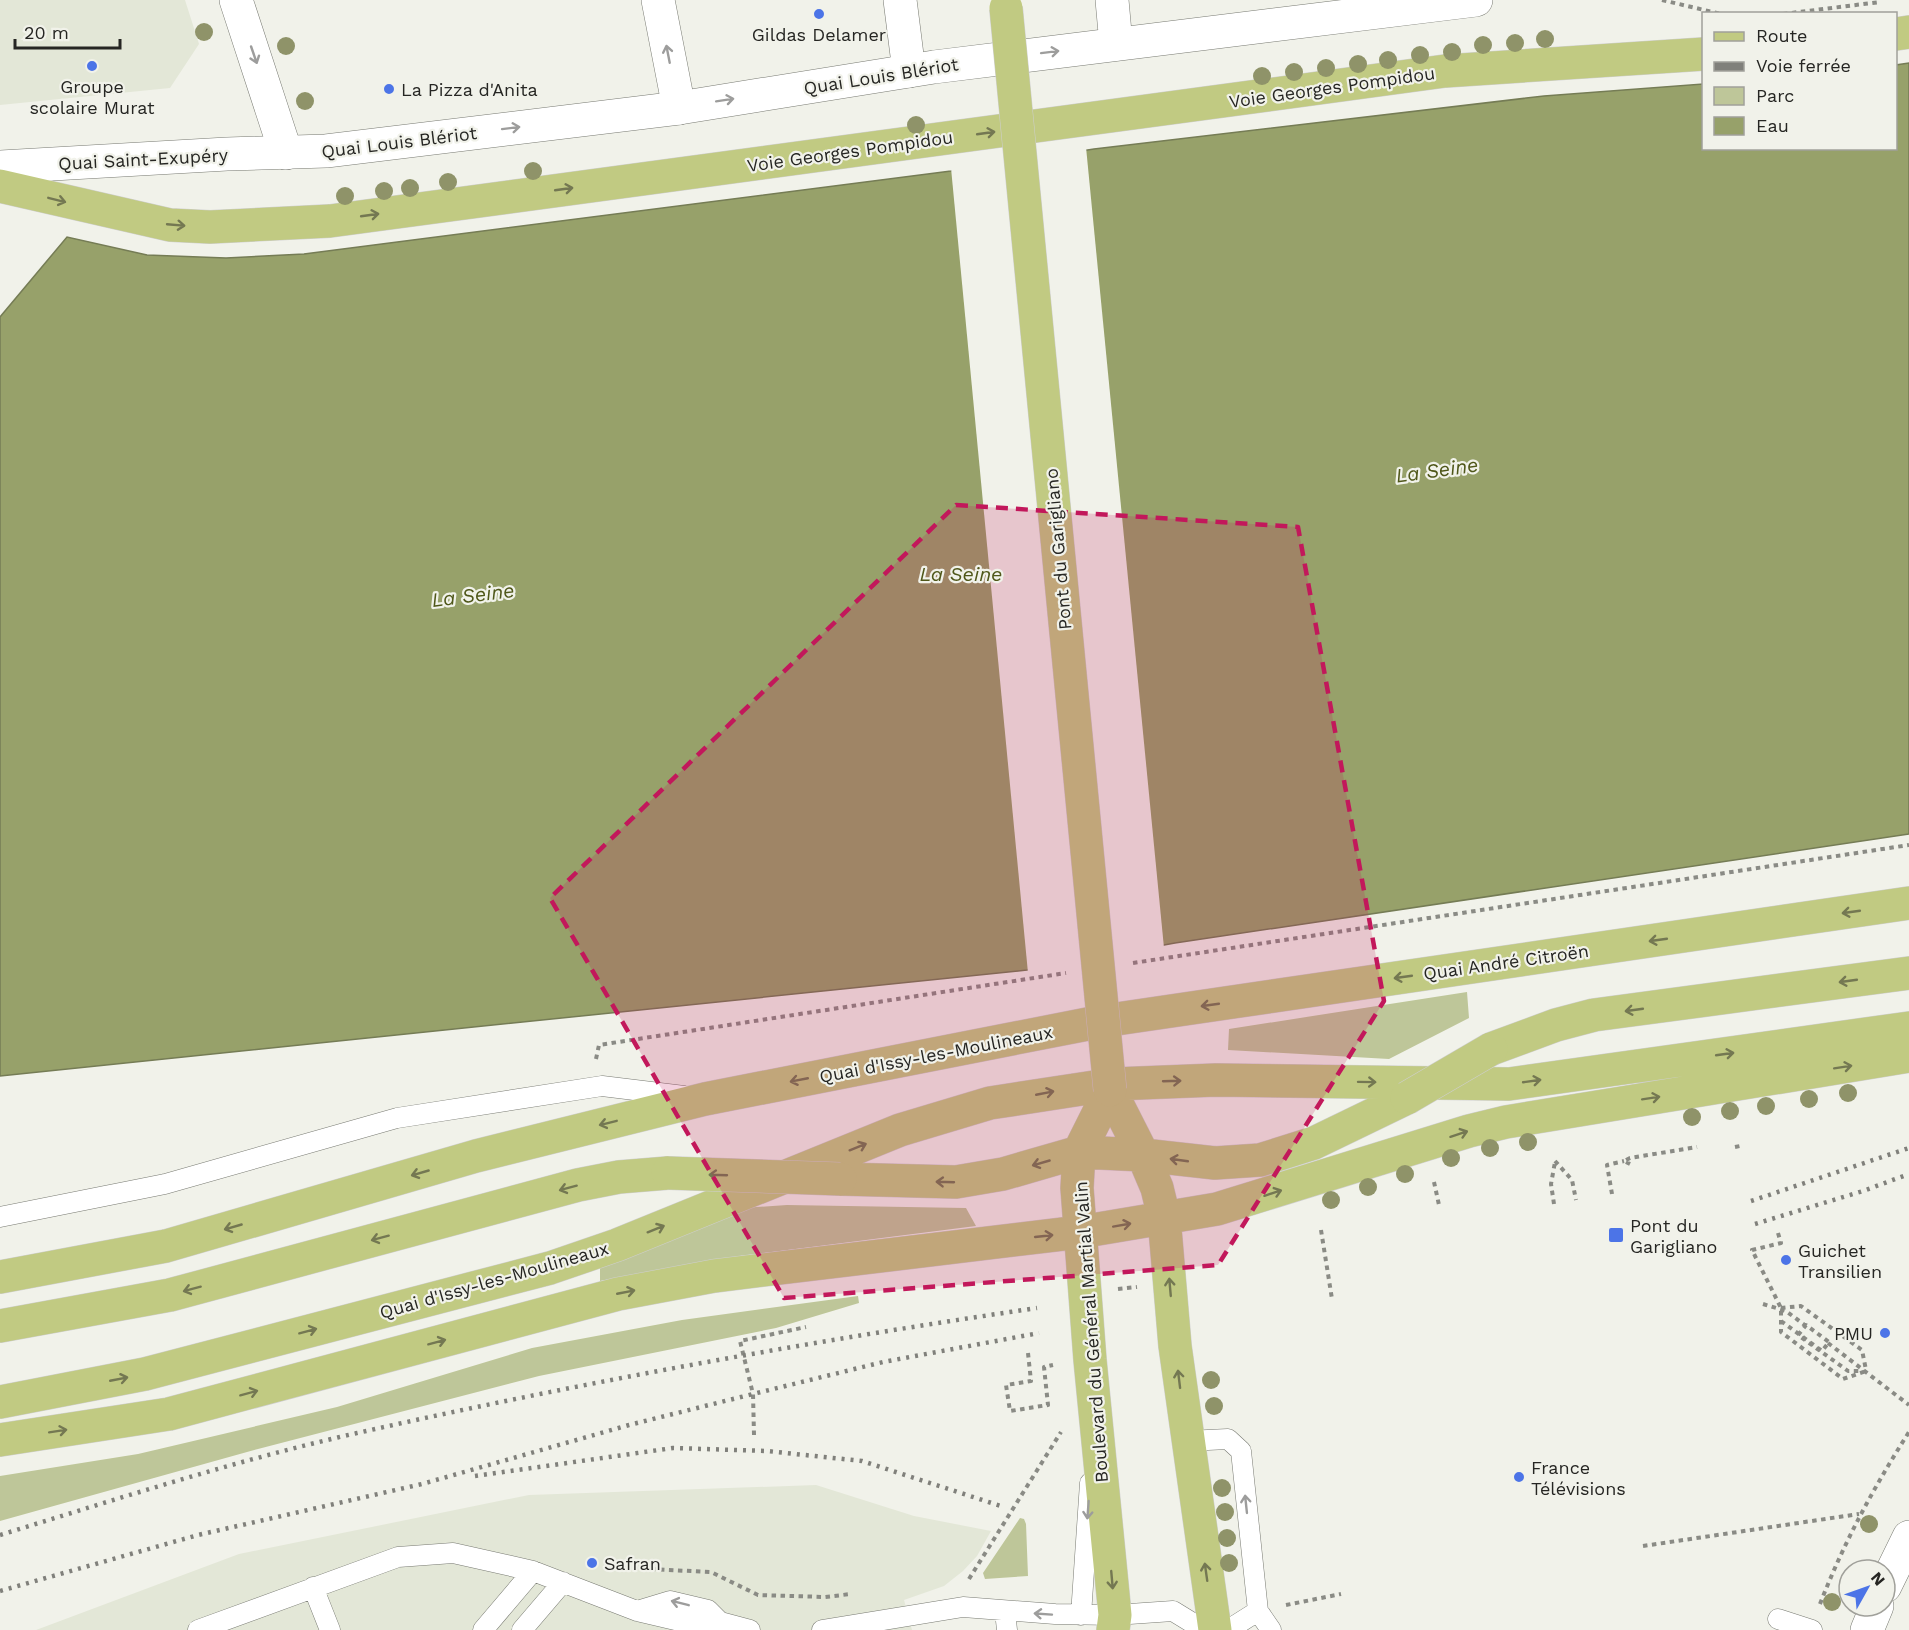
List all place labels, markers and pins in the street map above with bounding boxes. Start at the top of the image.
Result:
marker: Gildas Delamer [812,7,826,21]
place label: Gildas Delamer [752,24,886,45]
marker: Groupe scolaire Murat [85,59,99,73]
place label: Groupe scolaire Murat [29,76,155,118]
place label: La Pizza d'Anita [401,79,538,100]
marker: La Pizza d'Anita [382,82,396,96]
place label: Pont du Garigliano [1630,1215,1717,1257]
marker: Pont du Garigliano [1607,1226,1625,1244]
place label: Guichet Transilien [1798,1240,1882,1282]
marker: Guichet Transilien [1779,1253,1793,1267]
place label: PMU [1834,1323,1873,1344]
marker: PMU [1878,1326,1892,1340]
place label: France Télévisions [1531,1457,1626,1499]
marker: France Télévisions [1512,1470,1526,1484]
place label: Safran [604,1553,661,1574]
marker: Safran [585,1556,599,1570]

